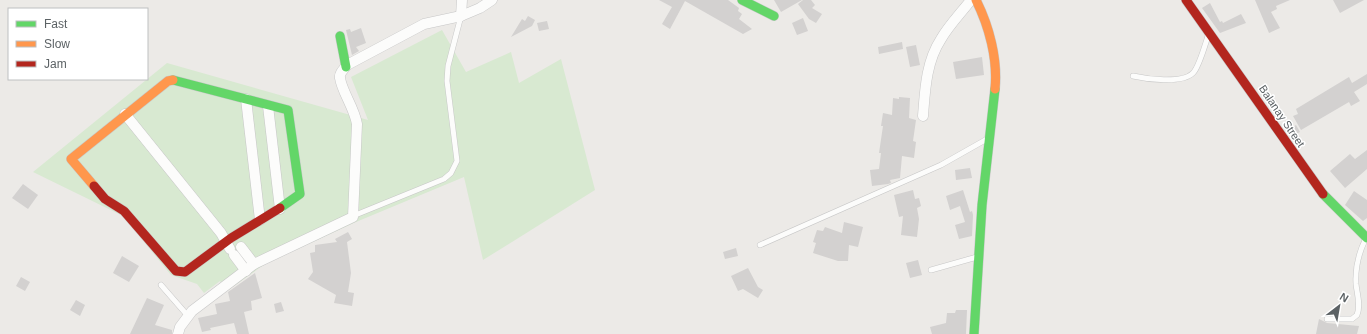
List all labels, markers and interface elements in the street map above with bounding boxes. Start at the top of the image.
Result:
legend [8,8,148,80]
text: Fast [44,17,68,31]
text: Slow [44,37,70,51]
text: Jam [44,57,67,71]
street label: Balanay Street [1257,83,1307,149]
north arrow [1319,286,1359,326]
text: N [1338,290,1351,305]

